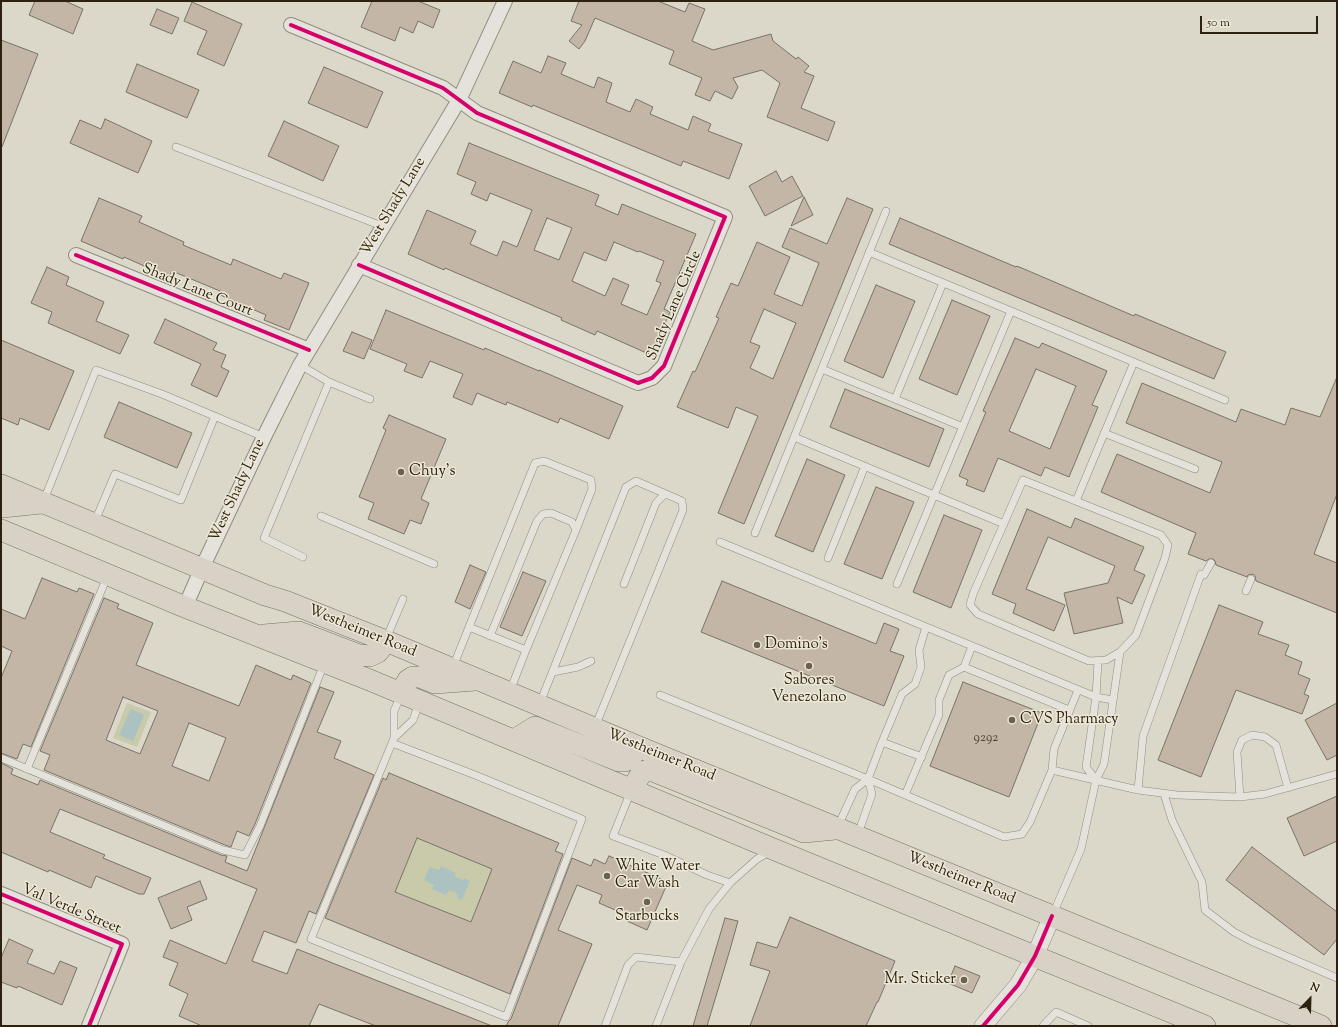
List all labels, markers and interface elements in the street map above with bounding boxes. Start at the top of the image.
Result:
scale bar [1202,8,1320,34]
text: 50 m [1207,14,1230,32]
street label: West Shady Lane [358,155,430,259]
street label: Shady Lane Circle [644,248,706,364]
street label: Shady Lane Court [139,261,255,321]
street label: West Shady Lane [206,437,270,545]
place label: Chuy's [409,463,455,481]
marker: Chuy's [396,467,406,477]
street label: Westheimer Road [305,602,419,662]
place label: Domino's [765,636,828,654]
marker: Domino's [752,640,762,650]
marker: Sabores Venezolano [804,661,814,671]
place label: Sabores Venezolano [771,672,847,707]
place label: CVS Pharmacy [1020,711,1118,729]
marker: CVS Pharmacy [1007,715,1017,725]
street label: Westheimer Road [604,726,718,786]
house number: 9292 [974,731,998,747]
street label: Westheimer Road [904,849,1018,909]
place label: White Water Car Wash [615,858,700,893]
marker: White Water Car Wash [602,871,612,881]
street label: Val Verde Street [19,881,123,939]
marker: Starbucks [642,897,652,907]
place label: Starbucks [615,908,679,926]
place label: Mr. Sticker [885,971,956,989]
marker: Mr. Sticker [959,975,969,985]
north arrow [1290,979,1330,1019]
text: N [1308,979,1322,997]

